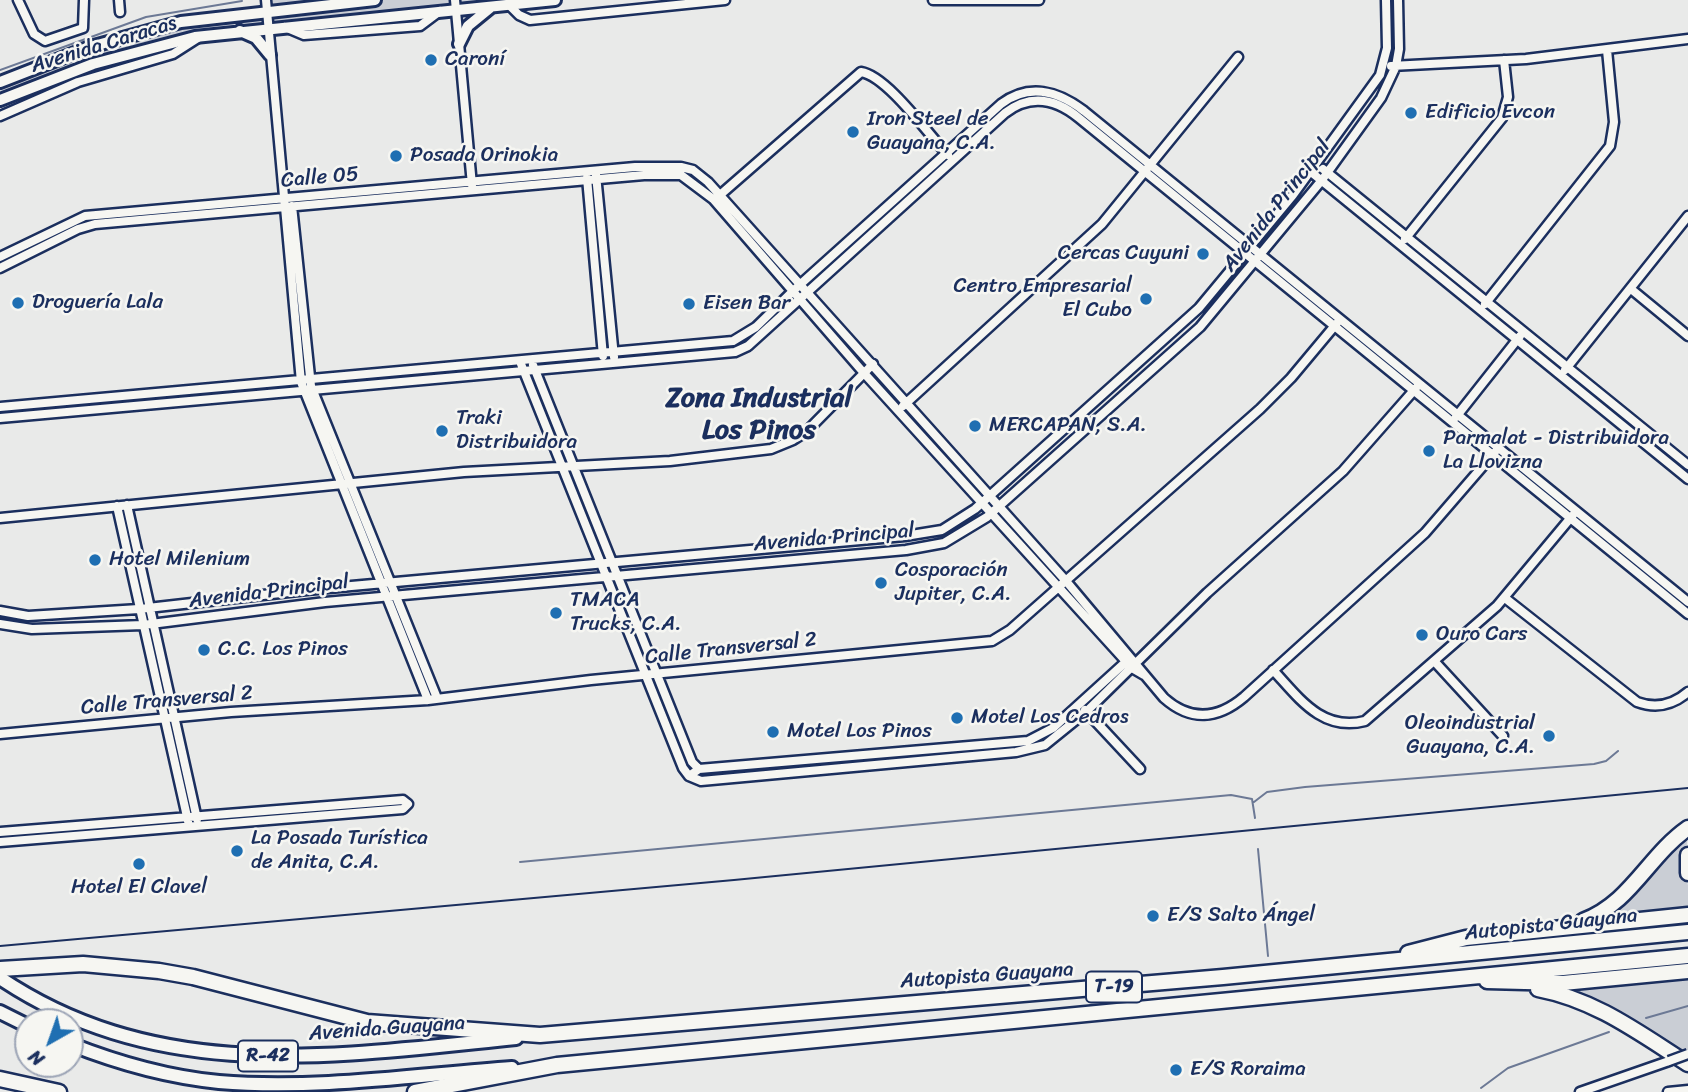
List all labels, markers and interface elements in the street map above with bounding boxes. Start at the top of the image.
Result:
street label: Avenida Caracas [28,11,180,79]
place label: Caroní [445,47,505,73]
marker: Caroní [423,52,439,68]
place label: Edificio Evcon [1425,100,1555,126]
marker: Edificio Evcon [1403,105,1419,121]
place label: Iron Steel de Guayana, C.A. [867,107,996,157]
marker: Iron Steel de Guayana, C.A. [845,124,861,140]
street label: Avenida Principal [1218,135,1336,277]
place label: Posada Orinokia [410,143,558,169]
marker: Posada Orinokia [388,148,404,164]
street label: Calle 05 [280,162,360,194]
place label: Cercas Cuyuni [1058,241,1189,267]
marker: Cercas Cuyuni [1195,246,1211,262]
place label: Centro Empresarial El Cubo [953,274,1132,324]
place label: Droguería Lala [32,290,163,316]
place label: Eisen Bar [703,291,790,317]
marker: Centro Empresarial El Cubo [1138,291,1154,307]
marker: Droguería Lala [10,295,26,311]
marker: Eisen Bar [681,296,697,312]
district label: Zona Industrial Los Pinos [666,382,852,448]
place label: Traki Distribuidora [456,406,577,456]
place label: MERCAPAN, S.A. [989,413,1147,439]
marker: MERCAPAN, S.A. [967,418,983,434]
marker: Traki Distribuidora [434,423,450,439]
place label: Parmalat - Distribuidora La Llovizna [1443,426,1669,476]
marker: Parmalat - Distribuidora La Llovizna [1421,443,1437,459]
street label: Avenida Principal [753,518,915,558]
place label: Hotel Milenium [109,547,250,573]
marker: Hotel Milenium [87,552,103,568]
place label: Cosporación Jupiter, C.A. [895,558,1012,608]
street label: Avenida Principal [188,570,350,614]
marker: Cosporación Jupiter, C.A. [873,575,889,591]
place label: TMACA Trucks, C.A. [570,588,682,638]
marker: TMACA Trucks, C.A. [548,605,564,621]
place label: Ouro Cars [1436,622,1528,648]
street label: Calle Transversal 2 [644,627,818,671]
marker: Ouro Cars [1414,627,1430,643]
place label: C.C. Los Pinos [218,637,348,663]
marker: C.C. Los Pinos [196,642,212,658]
street label: Calle Transversal 2 [80,681,254,721]
place label: Motel Los Cedros [971,705,1129,731]
marker: Motel Los Cedros [949,710,965,726]
place label: Oleoindustrial Guayana, C.A. [1405,711,1535,761]
place label: Motel Los Pinos [787,719,932,745]
marker: Motel Los Pinos [765,724,781,740]
marker: Oleoindustrial Guayana, C.A. [1541,728,1557,744]
place label: La Posada Turística de Anita, C.A. [251,826,428,876]
marker: La Posada Turística de Anita, C.A. [229,843,245,859]
marker: Hotel El Clavel [131,856,147,872]
place label: Hotel El Clavel [71,875,207,901]
place label: E/S Salto Ángel [1167,903,1315,929]
street label: Autopista Guayana [1463,903,1639,947]
marker: E/S Salto Ángel [1145,908,1161,924]
street label: Autopista Guayana [899,957,1075,995]
road number: T-19 [1086,972,1142,1002]
north arrow [14,1008,84,1078]
street label: Avenida Guayana [308,1011,466,1047]
road number: R-42 [238,1040,298,1072]
text: N [21,1041,52,1075]
place label: E/S Roraima [1190,1057,1306,1083]
marker: E/S Roraima [1168,1062,1184,1078]

